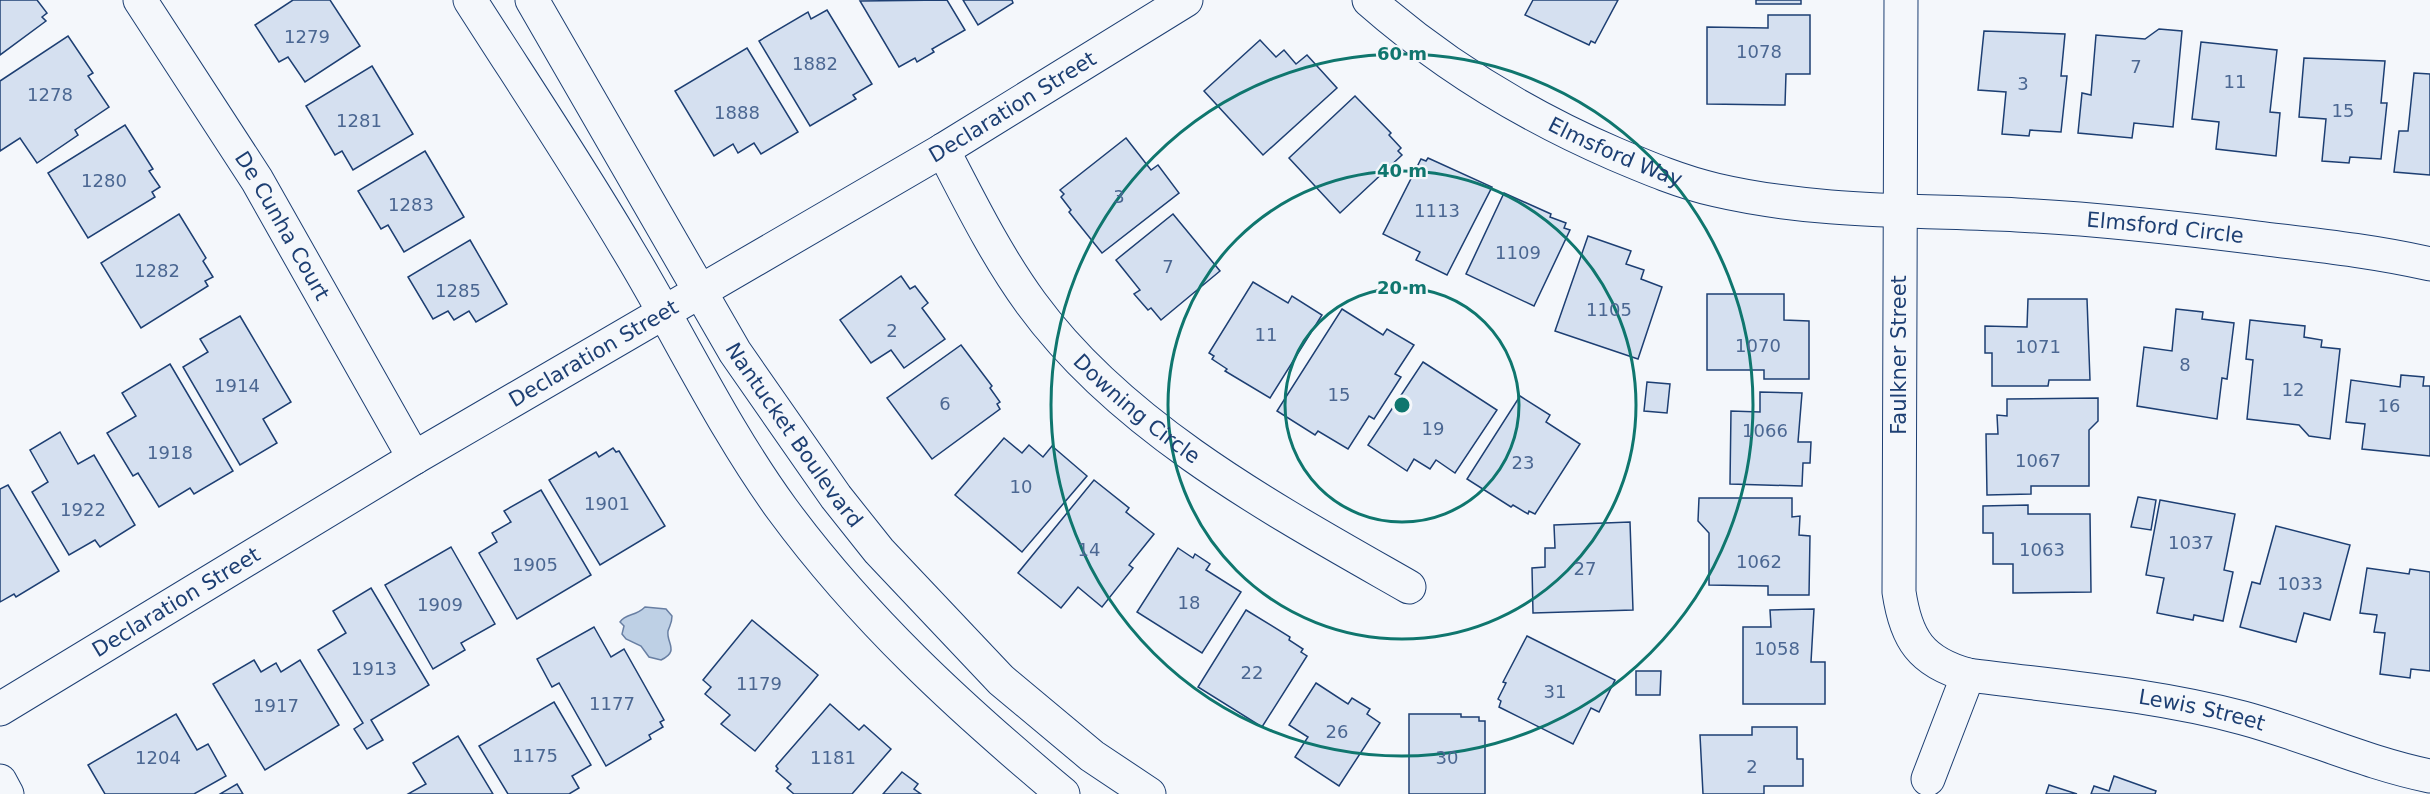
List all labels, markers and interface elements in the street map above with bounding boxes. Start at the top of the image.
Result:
house number: 1279 [284,26,330,47]
house number: 1078 [1736,41,1782,62]
text: 60 m [1377,43,1427,64]
street label: Declaration Street [925,47,1100,167]
house number: 1882 [792,53,838,74]
house number: 7 [2130,56,2142,77]
house number: 11 [2224,71,2246,92]
house number: 3 [2017,73,2029,94]
house number: 1278 [27,84,73,105]
house number: 15 [2332,100,2354,121]
house number: 1888 [714,102,760,123]
house number: 1281 [336,110,382,131]
street label: Elmsford Way [1544,112,1685,192]
street label: De Cunha Court [230,147,334,304]
text: 40 m [1377,160,1427,181]
house number: 1280 [81,170,127,191]
house number: 3 [1113,186,1125,207]
house number: 1283 [388,194,434,215]
house number: 1113 [1414,200,1460,221]
street label: Elmsford Circle [2086,208,2245,248]
house number: 1109 [1495,242,1541,263]
house number: 7 [1162,256,1174,277]
house number: 1282 [134,260,180,281]
street label: Faulkner Street [1887,275,1911,435]
text: 20 m [1377,277,1427,298]
house number: 1285 [435,280,481,301]
street label: Declaration Street [505,295,682,412]
house number: 1105 [1586,299,1632,320]
house number: 2 [886,320,898,341]
house number: 11 [1255,324,1277,345]
house number: 1070 [1735,335,1781,356]
house number: 1071 [2015,336,2061,357]
street label: Nantucket Boulevard [720,339,867,532]
street label: Downing Circle [1068,349,1205,469]
house number: 8 [2179,354,2191,375]
house number: 1914 [214,375,260,396]
house number: 12 [2282,379,2304,400]
house number: 15 [1328,384,1350,405]
house number: 6 [939,393,951,414]
centre of rings [1392,395,1412,415]
house number: 16 [2378,395,2400,416]
house number: 19 [1422,418,1444,439]
house number: 1066 [1742,420,1788,441]
house number: 1918 [147,442,193,463]
house number: 1067 [2015,450,2061,471]
house number: 23 [1512,452,1534,473]
house number: 10 [1010,476,1032,497]
house number: 1901 [584,493,630,514]
house number: 1922 [60,499,106,520]
house number: 1037 [2168,532,2214,553]
house number: 14 [1078,539,1100,560]
house number: 1063 [2019,539,2065,560]
street label: Declaration Street [88,542,264,662]
house number: 1062 [1736,551,1782,572]
house number: 1905 [512,554,558,575]
house number: 27 [1574,558,1596,579]
house number: 1033 [2277,573,2323,594]
house number: 18 [1178,592,1200,613]
house number: 1909 [417,594,463,615]
house number: 1058 [1754,638,1800,659]
house number: 1913 [351,658,397,679]
house number: 22 [1241,662,1263,683]
house number: 1179 [736,673,782,694]
house number: 31 [1544,681,1566,702]
street label: Lewis Street [2137,685,2268,736]
house number: 1177 [589,693,635,714]
house number: 1917 [253,695,299,716]
house number: 26 [1326,721,1348,742]
house number: 1175 [512,745,558,766]
house number: 1204 [135,747,181,768]
house number: 1181 [810,747,856,768]
house number: 30 [1436,747,1458,768]
house number: 2 [1746,756,1758,777]

